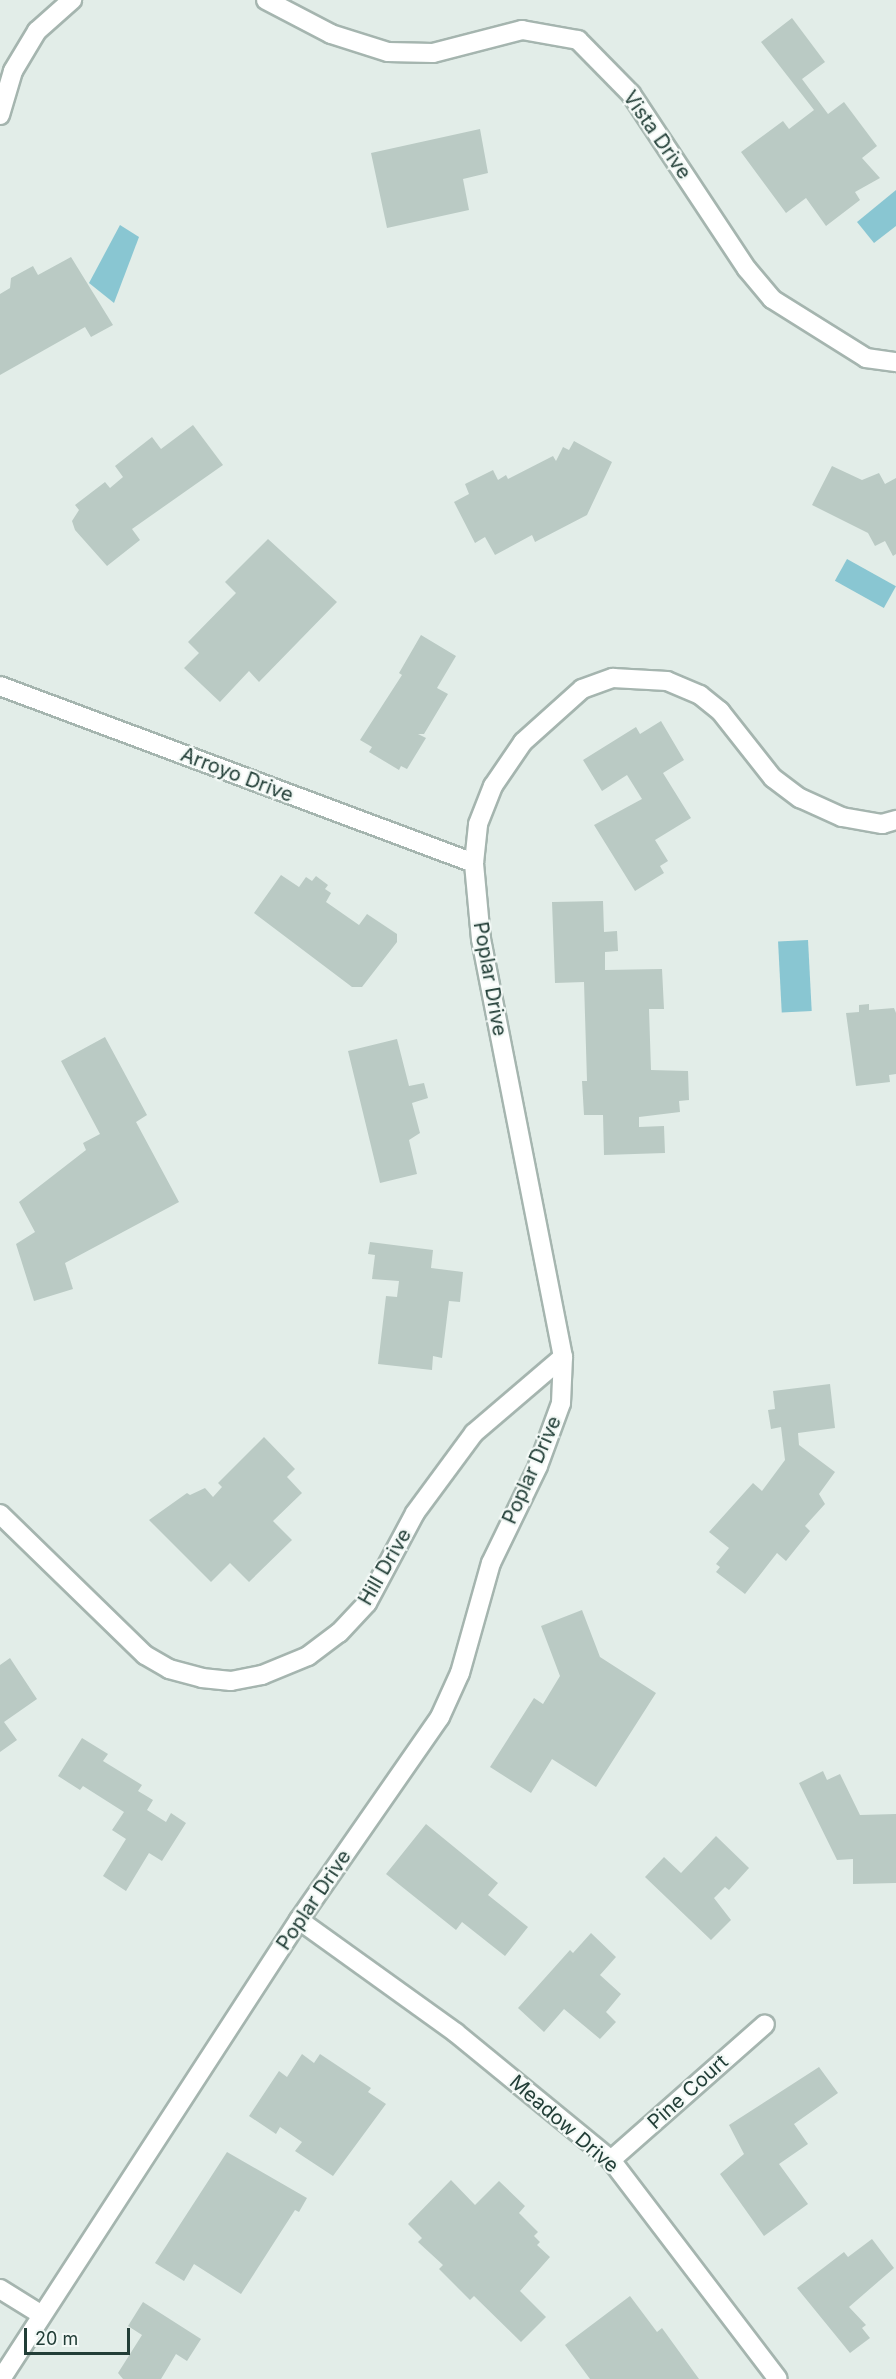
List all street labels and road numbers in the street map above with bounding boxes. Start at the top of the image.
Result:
street label: Vista Drive [618,86,696,184]
street label: Arroyo Drive [177,743,297,807]
street label: Poplar Drive [468,920,512,1038]
street label: Poplar Drive [497,1412,567,1528]
street label: Hill Drive [353,1524,417,1610]
street label: Poplar Drive [272,1845,356,1955]
street label: Pine Court [643,2050,733,2134]
street label: Meadow Drive [505,2070,623,2178]

